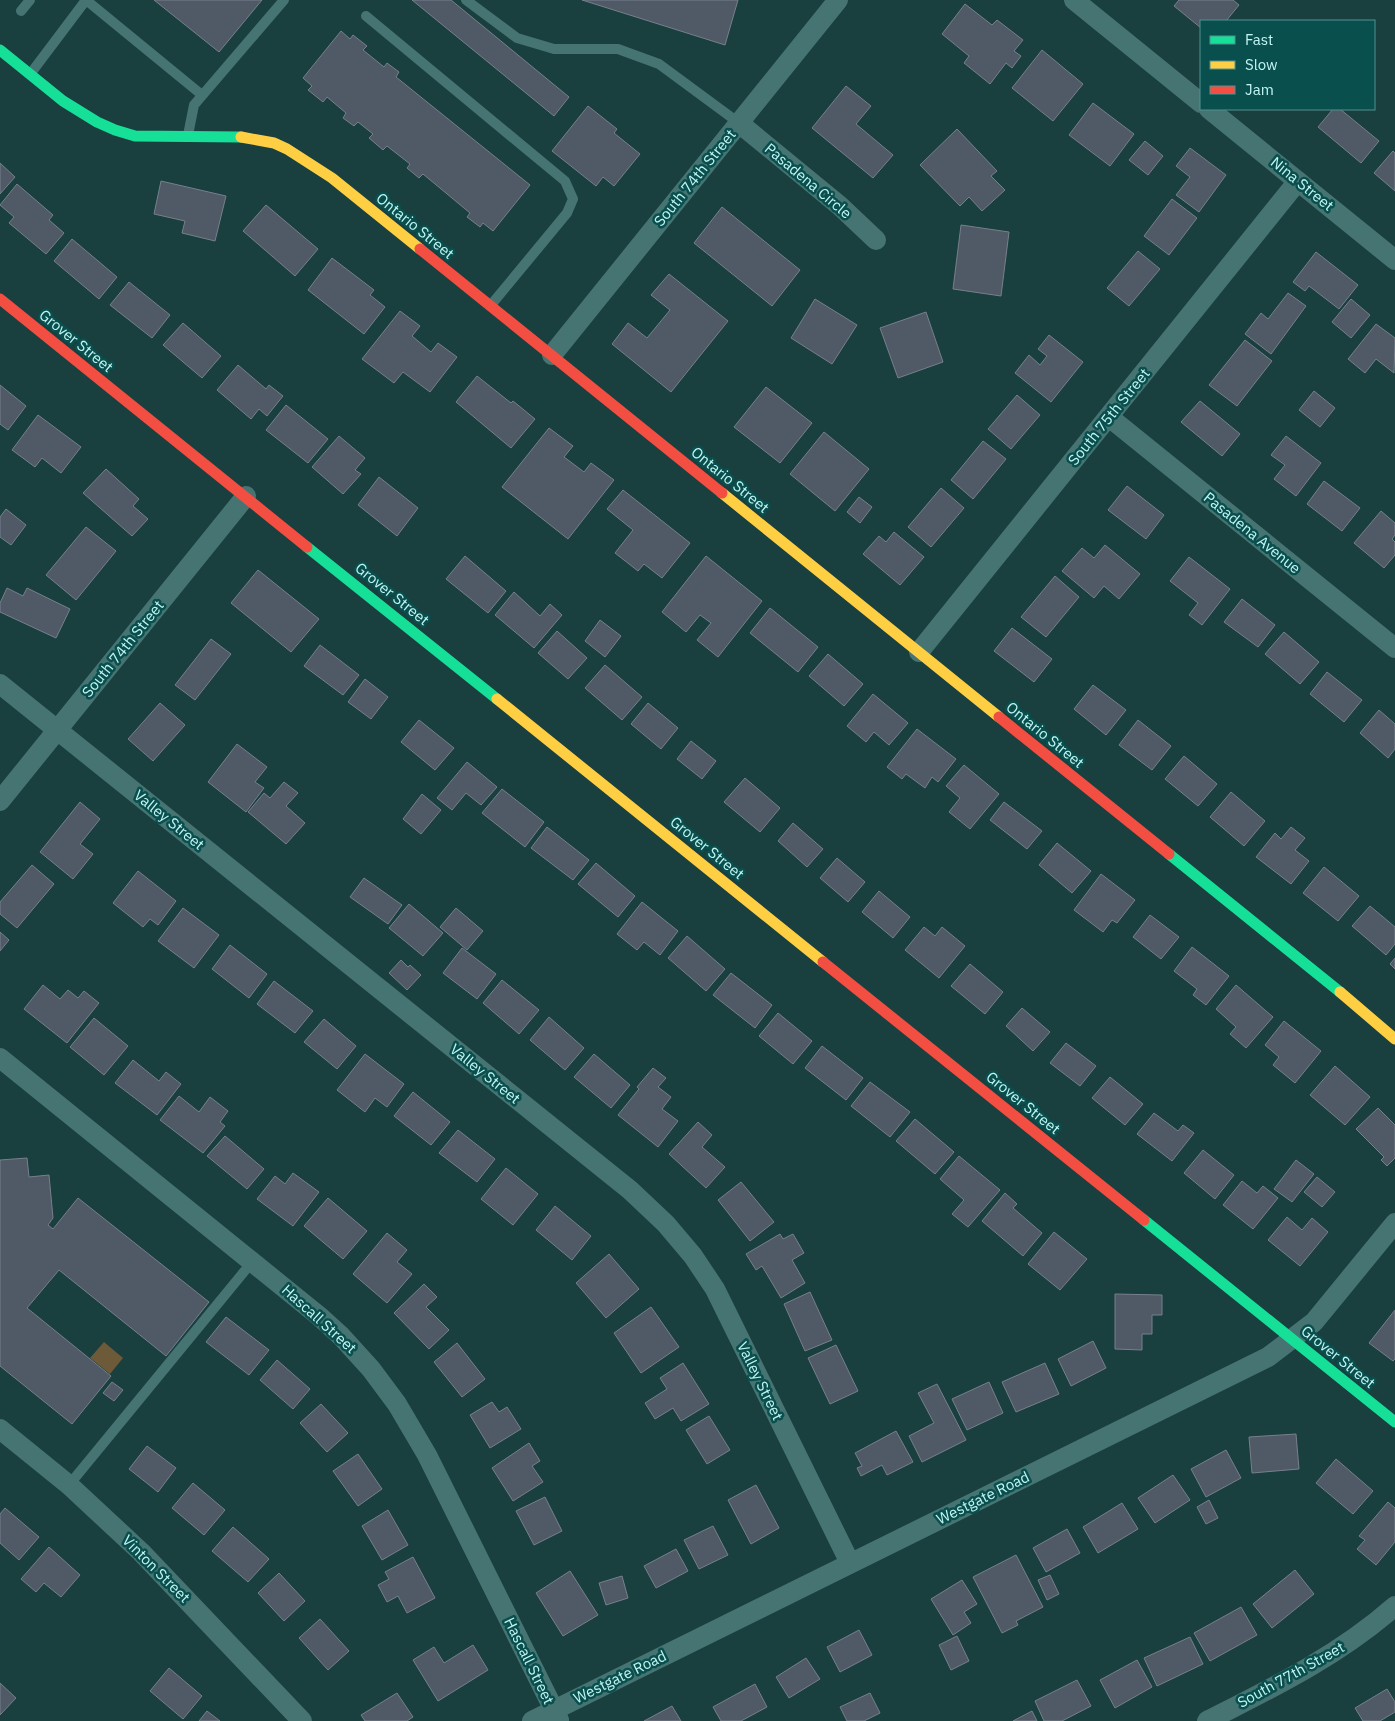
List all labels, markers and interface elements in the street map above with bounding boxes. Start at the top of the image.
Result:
legend [1200,20,1375,110]
text: Fast [1245,30,1273,49]
text: Slow [1245,55,1278,74]
text: Jam [1245,80,1274,99]
street label: South 74th Street [650,125,740,230]
street label: Pasadena Circle [761,139,856,222]
street label: Nina Street [1267,152,1338,215]
street label: Ontario Street [373,188,458,263]
street label: Grover Street [35,305,117,376]
street label: South 75th Street [1064,364,1154,469]
street label: Ontario Street [688,442,773,517]
street label: Pasadena Avenue [1200,488,1305,578]
street label: Grover Street [351,558,433,629]
street label: South 74th Street [78,596,168,701]
street label: Ontario Street [1003,697,1088,772]
street label: Valley Street [130,785,208,854]
street label: Grover Street [666,812,748,883]
street label: Valley Street [446,1039,524,1108]
street label: Grover Street [982,1067,1064,1138]
street label: Hascall Street [278,1280,361,1357]
street label: Grover Street [1297,1321,1379,1392]
street label: Valley Street [733,1338,788,1423]
street label: Westgate Road [933,1467,1032,1528]
street label: Vinton Street [118,1531,194,1607]
street label: Hascall Street [500,1614,559,1707]
street label: South 77th Street [1234,1637,1348,1712]
street label: Westgate Road [570,1646,669,1707]

